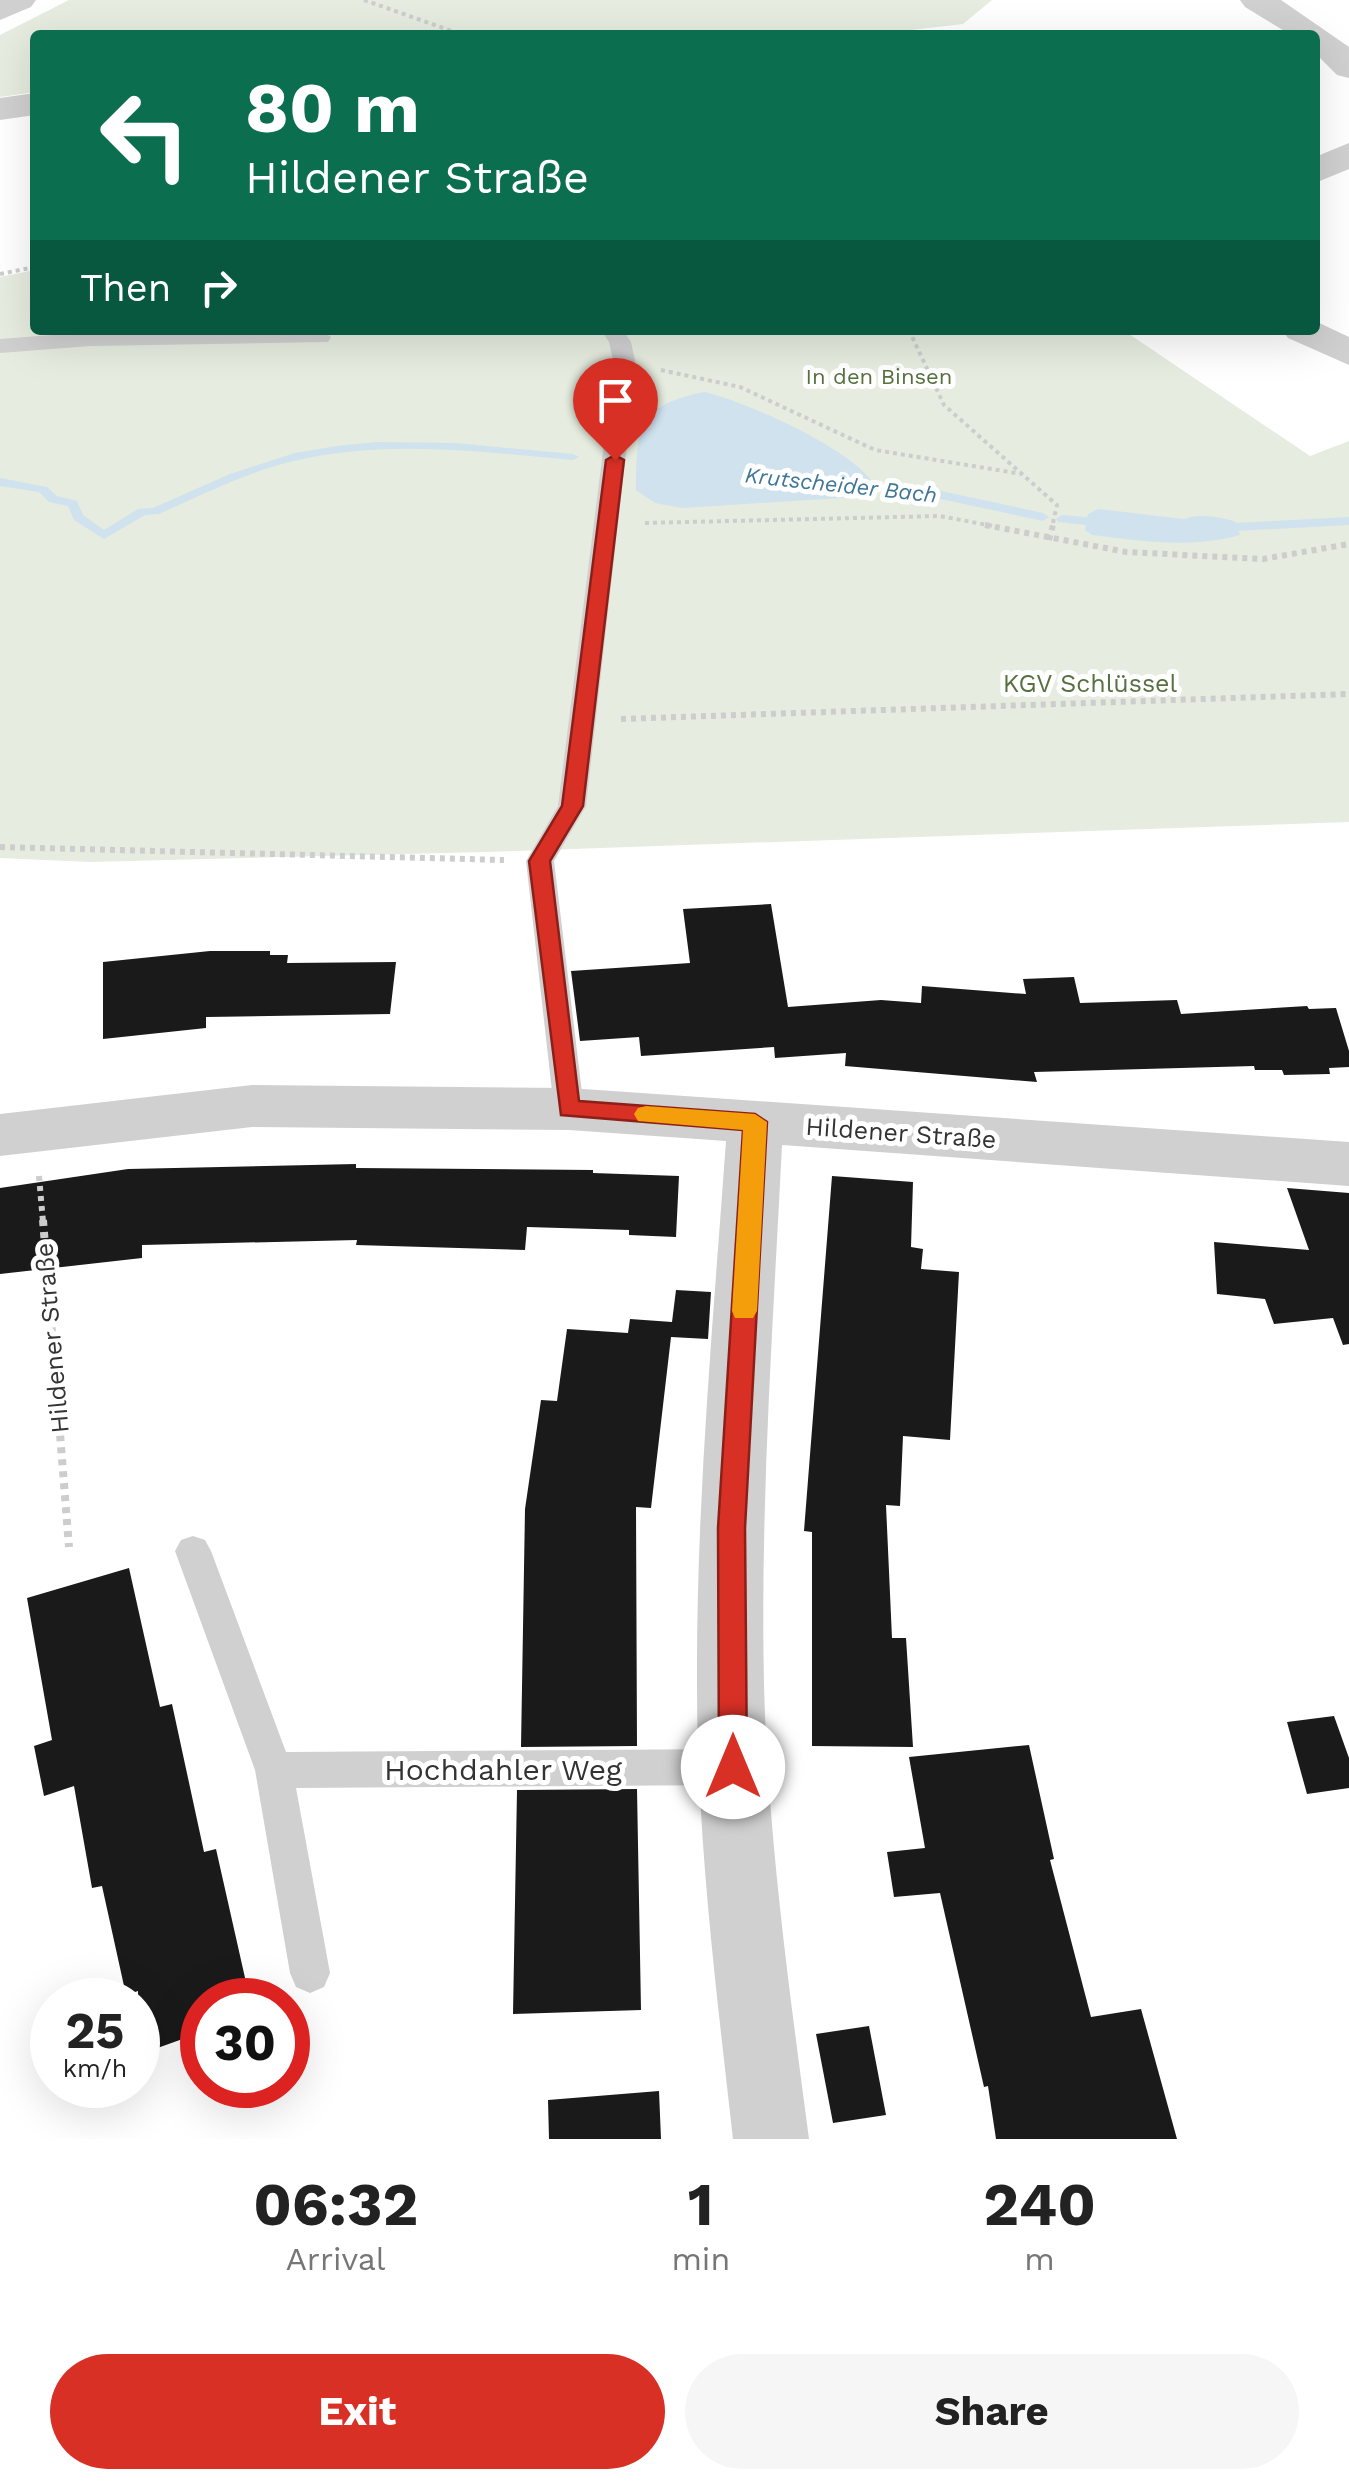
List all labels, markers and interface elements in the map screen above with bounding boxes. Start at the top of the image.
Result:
text: 80 m [245,67,420,149]
icon: left [80,70,210,200]
text: Hildener Straße [245,151,589,204]
icon: right [191,260,246,315]
text: Then [80,266,171,310]
pin [573,358,658,461]
park label: In den Binsen [806,364,952,389]
icon: arrive [588,373,643,428]
water label: Krutscheider Bach [744,462,938,508]
park label: KGV Schlüssel [1003,669,1177,698]
street label: Hildener Straße [805,1112,997,1154]
street label: Hildener Straße [29,1242,75,1434]
position arrow [681,1715,785,1819]
street label: Hochdahler Weg [384,1752,622,1787]
speed limit sign: 30 [180,1978,310,2108]
text: 25 [66,2001,124,2060]
text: km/h [63,2054,127,2083]
text: 06:32 [253,2169,418,2240]
text: 1 [688,2169,714,2240]
text: 240 [983,2169,1096,2240]
text: Arrival [286,2240,386,2278]
text: min [671,2240,730,2278]
text: m [1024,2240,1055,2278]
button: Exit [50,2354,665,2469]
button: Share [685,2354,1299,2469]

